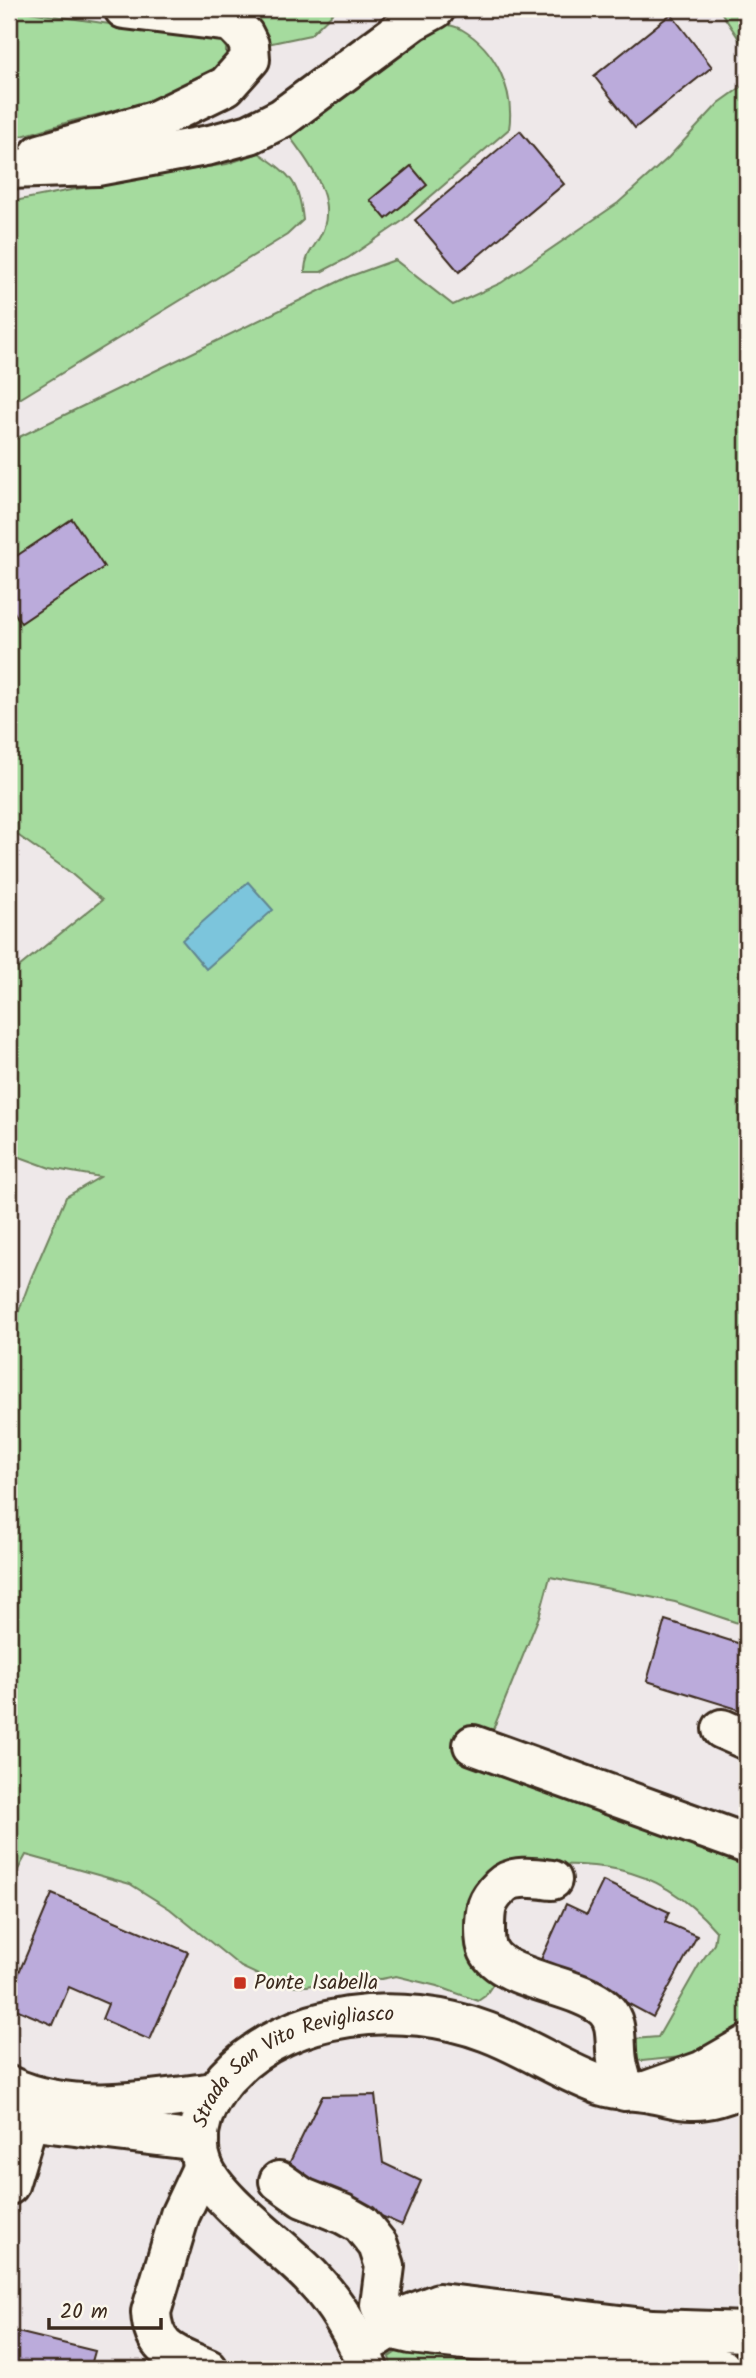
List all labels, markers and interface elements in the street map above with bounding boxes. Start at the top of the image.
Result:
place label: Ponte Isabella [254,1967,378,2000]
marker: Ponte Isabella [232,1975,248,1991]
street label: Strada San Vito Revigliasco [184,1998,394,2131]
scale bar [49,2287,161,2331]
text: 20 m [60,2296,108,2329]

